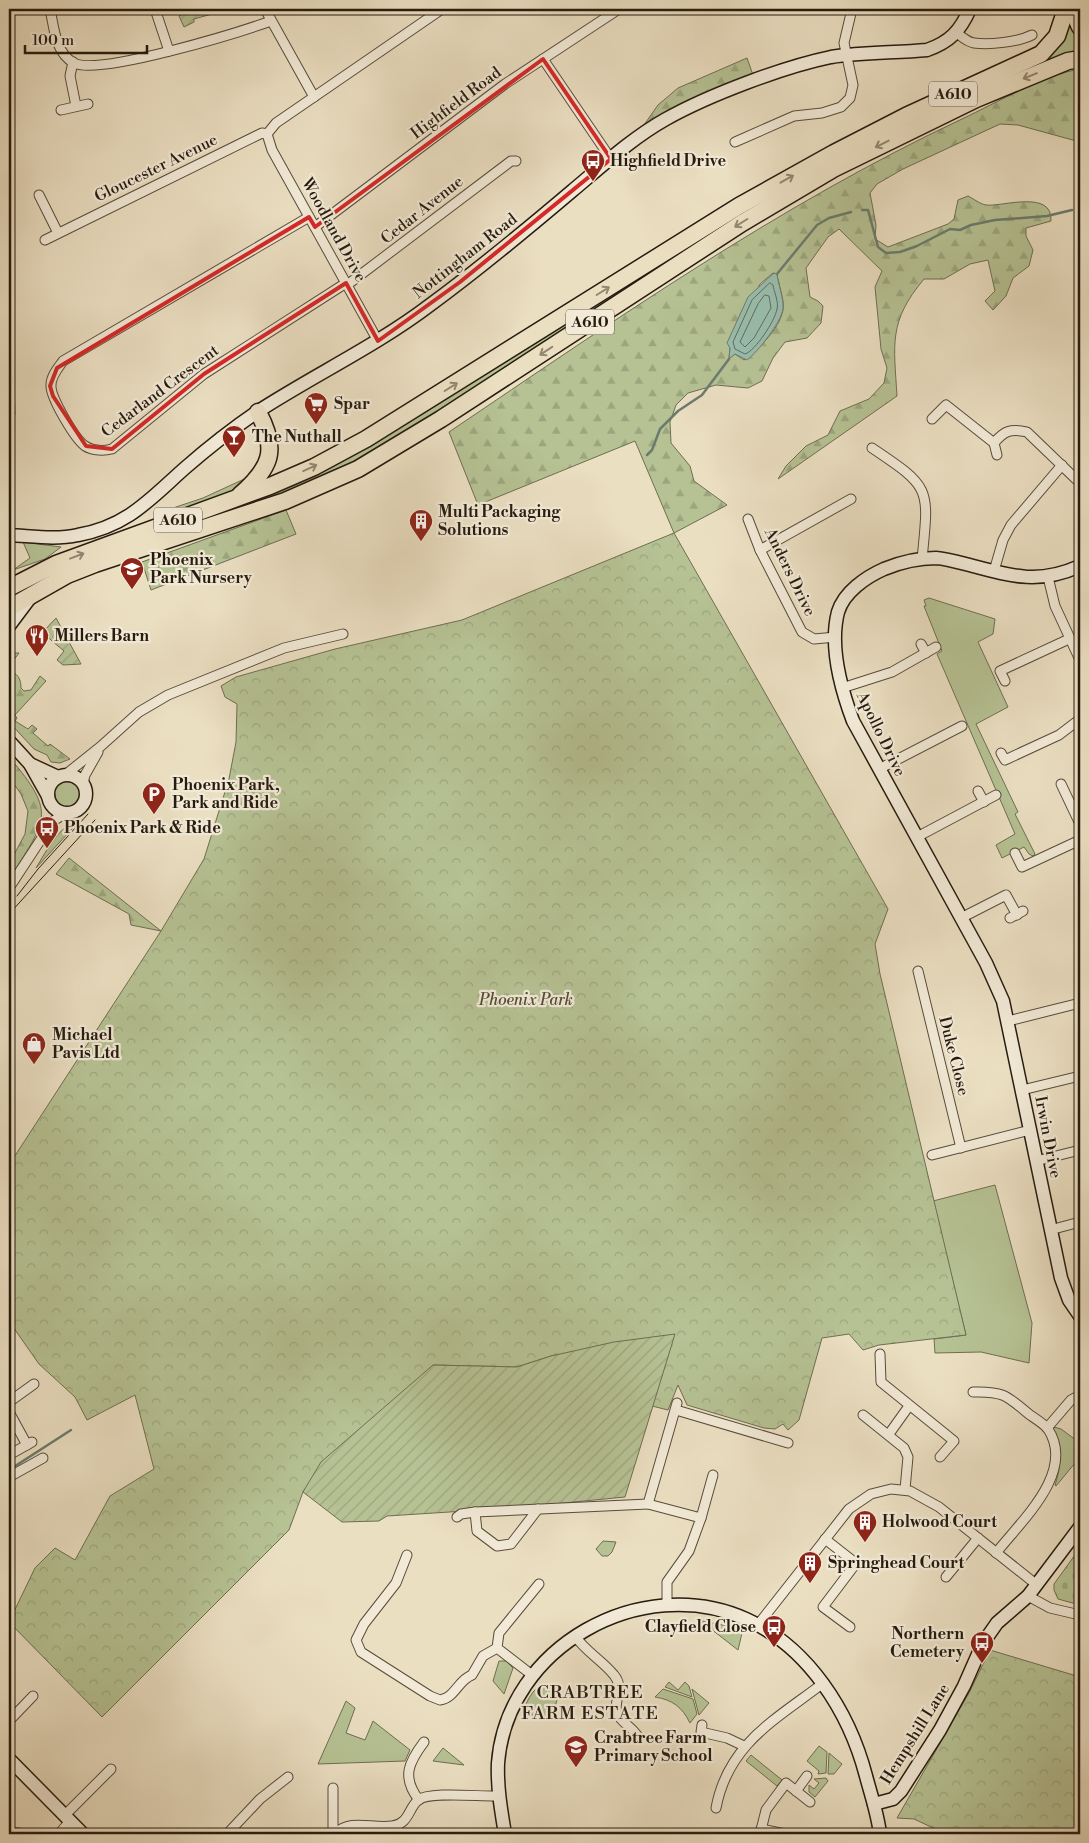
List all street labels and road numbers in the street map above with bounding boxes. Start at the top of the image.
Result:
street label: Highfield Road [407,63,505,143]
road number: A610 [929,82,977,106]
street label: Gloucester Avenue [91,130,221,206]
street label: Cedar Avenue [377,172,467,248]
street label: Woodland Drive [297,174,371,286]
street label: Nottingham Road [409,209,521,303]
road number: A610 [566,310,614,334]
street label: Cedarland Crescent [97,340,223,442]
road number: A610 [154,508,202,532]
street label: Anders Drive [760,524,820,619]
street label: Apollo Drive [851,687,910,780]
street label: Duke Close [935,1014,973,1098]
street label: Irwin Drive [1030,1094,1066,1180]
street label: Hempshill Lane [876,1680,954,1788]

